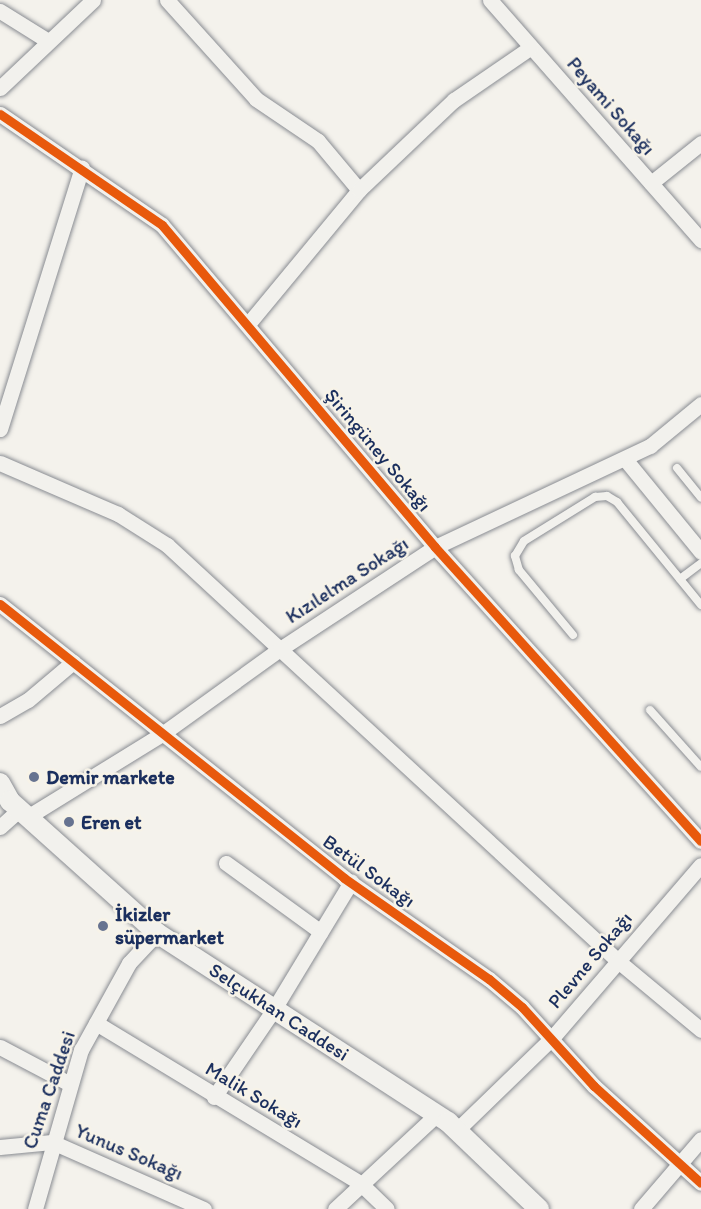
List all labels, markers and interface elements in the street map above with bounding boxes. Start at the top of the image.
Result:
street label: Peyami Sokağı [562,52,660,160]
street label: Şiringüney Sokağı [320,384,436,516]
street label: Kızılelma Sokağı [281,531,413,629]
place label: Demir markete [46,765,175,789]
marker: Demir markete [27,770,41,784]
place label: Eren et [81,810,142,834]
marker: Eren et [62,815,76,829]
street label: Betül Sokağı [318,829,420,913]
place label: İkizler süpermarket [115,903,224,950]
street label: Plevne Sokağı [543,907,637,1013]
marker: İkizler süpermarket [96,919,110,933]
street label: Selçukhan Caddesi [204,958,354,1066]
street label: Cuma Caddesi [18,1028,80,1152]
street label: Malik Sokağı [201,1057,307,1133]
street label: Yunus Sokağı [72,1119,186,1185]

